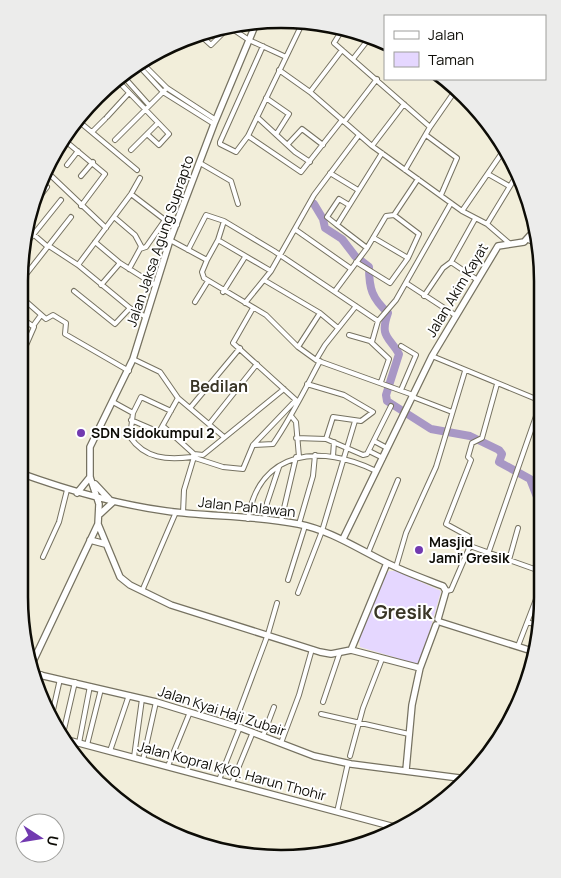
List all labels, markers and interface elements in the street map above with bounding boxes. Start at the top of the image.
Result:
legend [384,15,546,80]
text: Jalan [428,24,464,45]
text: Taman [428,49,474,70]
street label: Jalan Jaksa Agung Suprapto [121,153,198,329]
street label: Jalan Akim Kayat [421,239,492,340]
district label: Bedilan [190,375,248,397]
place label: SDN Sidokumpul 2 [91,423,215,442]
marker: SDN Sidokumpul 2 [75,427,87,439]
street label: Jalan Pahlawan [197,492,297,521]
place label: Masjid Jami' Gresik [429,532,510,567]
marker: Masjid Jami' Gresik [413,544,425,556]
district label: Gresik [374,599,433,625]
street label: Jalan Kyai Haji Zubair [156,681,288,740]
street label: Jalan Kopral KKO. Harun Thohir [136,736,329,805]
north arrow [15,813,65,863]
text: U [43,834,64,848]

